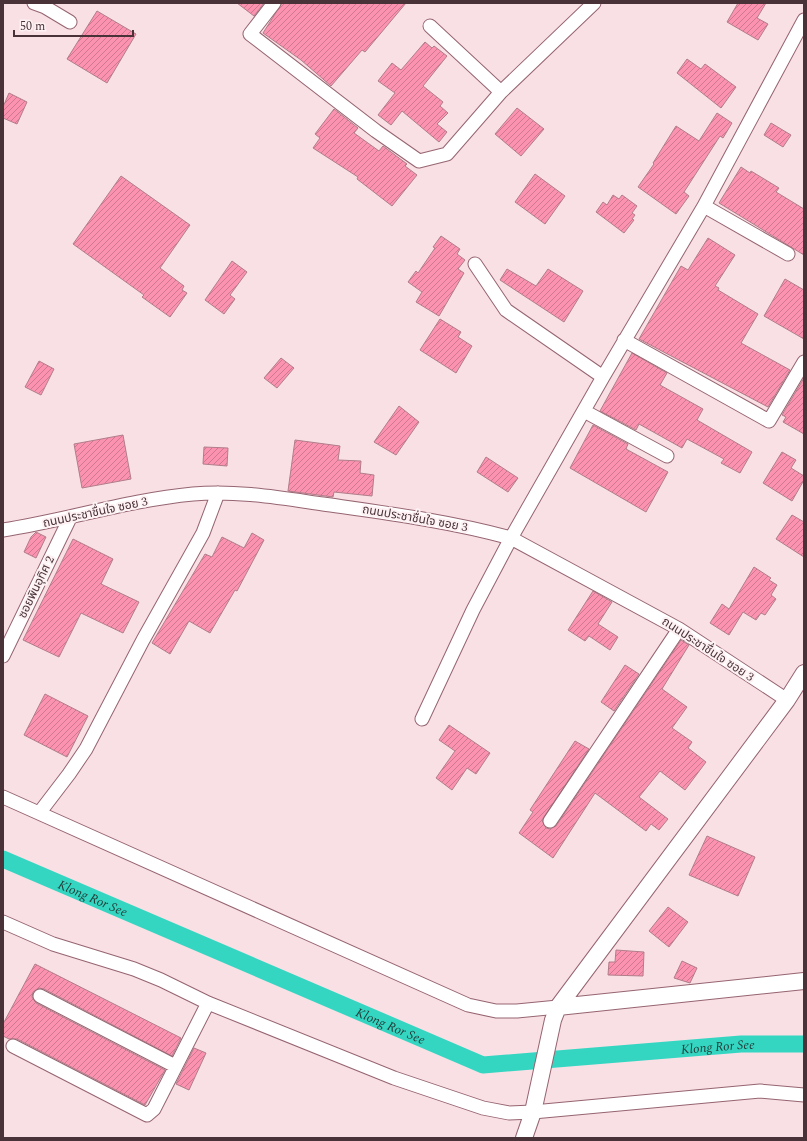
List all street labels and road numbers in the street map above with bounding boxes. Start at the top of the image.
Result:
street label: ถนนประชาชื่นใจ ซอย 3 [41,492,149,533]
street label: ถนนประชาชื่นใจ ซอย 3 [361,500,469,537]
street label: ซอยพินอุทิศ 2 [13,553,60,622]
street label: ถนนประชาชื่นใจ ซอย 3 [658,612,758,686]

